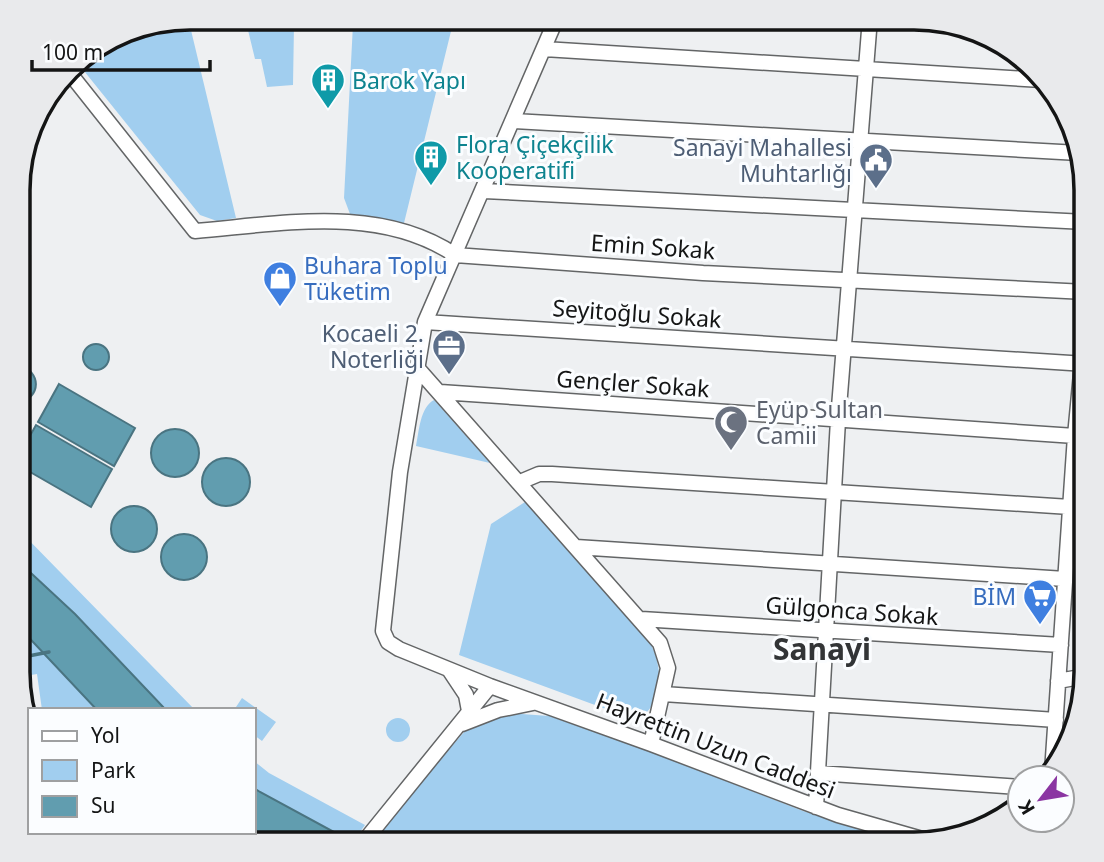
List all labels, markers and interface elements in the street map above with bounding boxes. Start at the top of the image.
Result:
scale bar [32,28,210,72]
text: 100 m [42,38,103,66]
building icon: Barok Yapı [309,61,347,110]
place label: Barok Yapı [352,64,466,96]
place label: Flora Çiçekçilik Kooperatifi [456,128,614,186]
place label: Sanayi Mahallesi Muhtarlığı [673,131,852,189]
building icon: Flora Çiçekçilik Kooperatifi [412,138,450,187]
public building icon: Sanayi Mahallesi Muhtarlığı [857,141,895,190]
street label: Emin Sokak [590,226,717,266]
place label: Buhara Toplu Tüketim [304,249,448,307]
shop icon: Buhara Toplu Tüketim [261,259,299,308]
street label: Seyitoğlu Sokak [551,291,723,335]
place label: Kocaeli 2. Noterliği [322,317,424,375]
office icon: Kocaeli 2. Noterliği [430,327,468,376]
street label: Gençler Sokak [555,362,711,404]
place label: Eyüp Sultan Camii [756,393,883,451]
mosque icon: Eyüp Sultan Camii [712,403,750,452]
supermarket icon: BİM [1021,577,1059,626]
place label: BİM [972,580,1016,612]
street label: Gülgonca Sokak [765,588,940,632]
district label: Sanayi [773,628,871,669]
street label: Hayrettin Uzun Caddesi [592,685,840,805]
legend [28,708,256,834]
text: Yol [91,721,120,749]
text: Park [91,756,136,784]
north arrow [1006,764,1076,834]
text: Su [91,791,116,819]
text: K [1012,795,1041,820]

